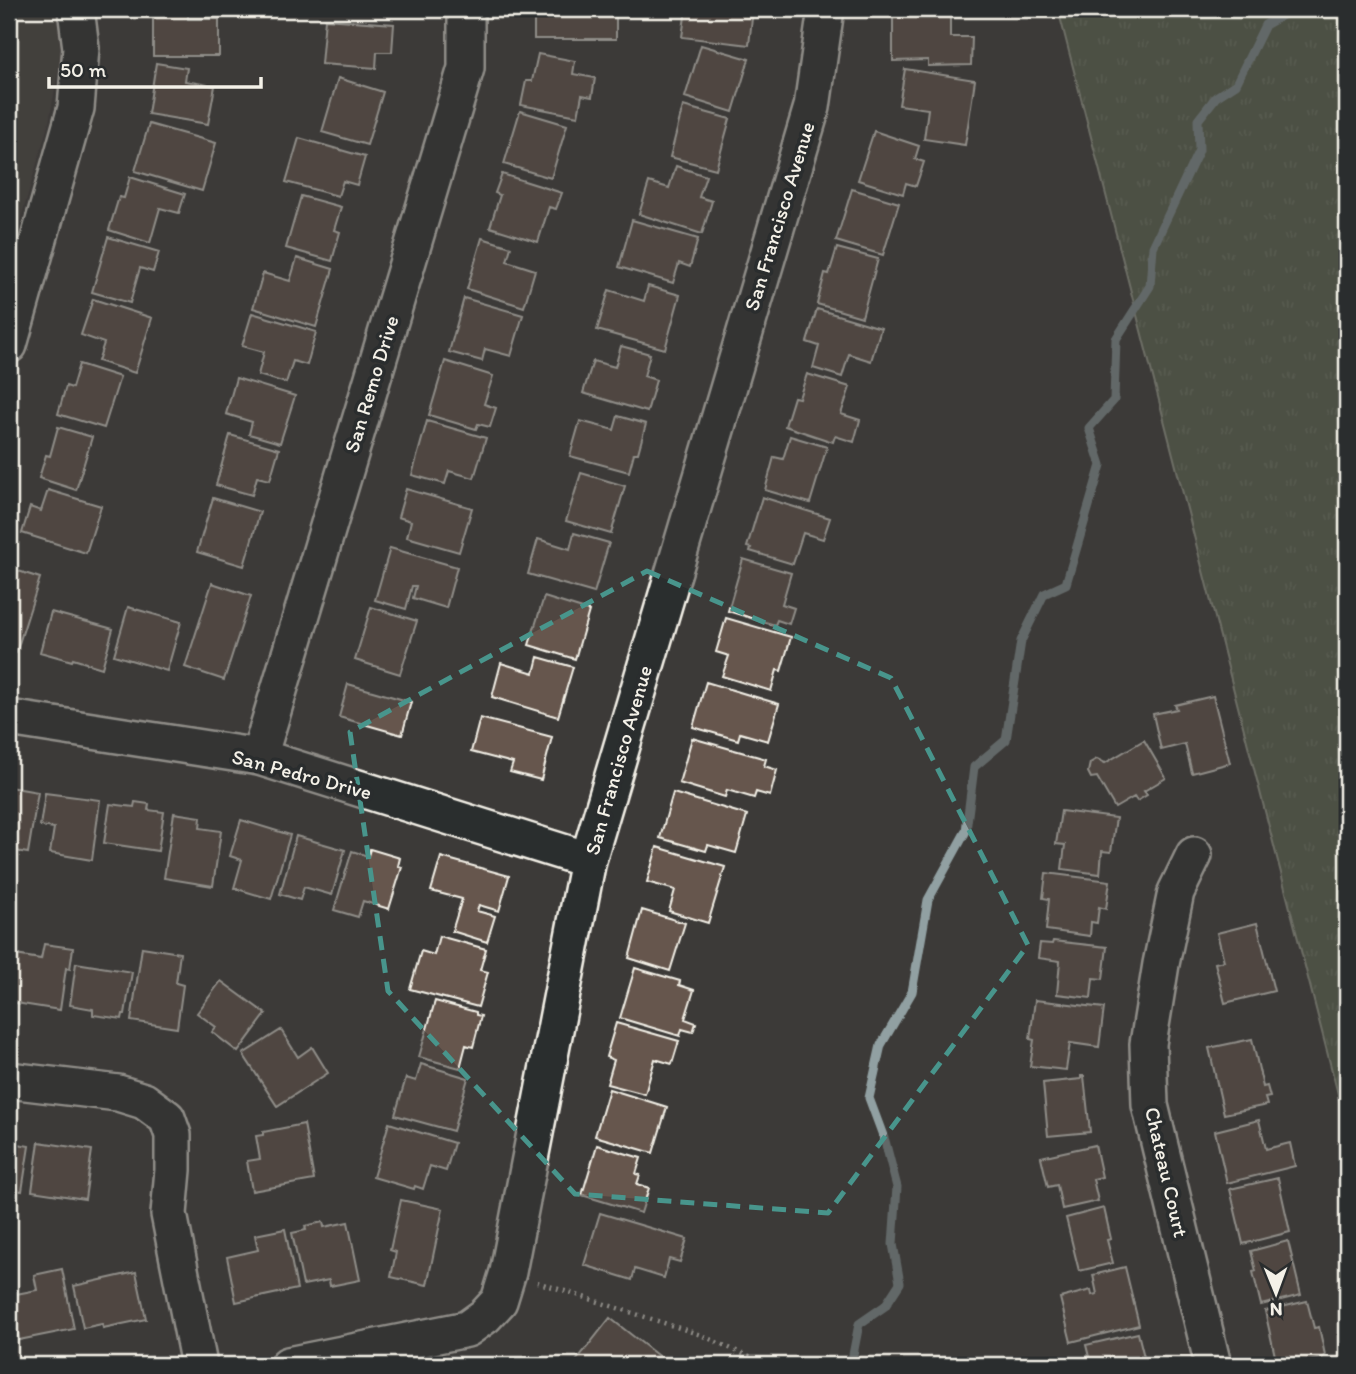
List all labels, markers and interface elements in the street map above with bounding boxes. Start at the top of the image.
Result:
scale bar [49,46,261,90]
text: 50 m [60,57,107,82]
street label: San Francisco Avenue [738,119,820,313]
street label: San Remo Drive [338,312,404,456]
street label: San Francisco Avenue [579,662,657,858]
street label: San Pedro Drive [229,743,375,805]
street label: Chateau Court [1140,1104,1194,1240]
north arrow [1240,1258,1310,1328]
text: N [1270,1298,1283,1321]

